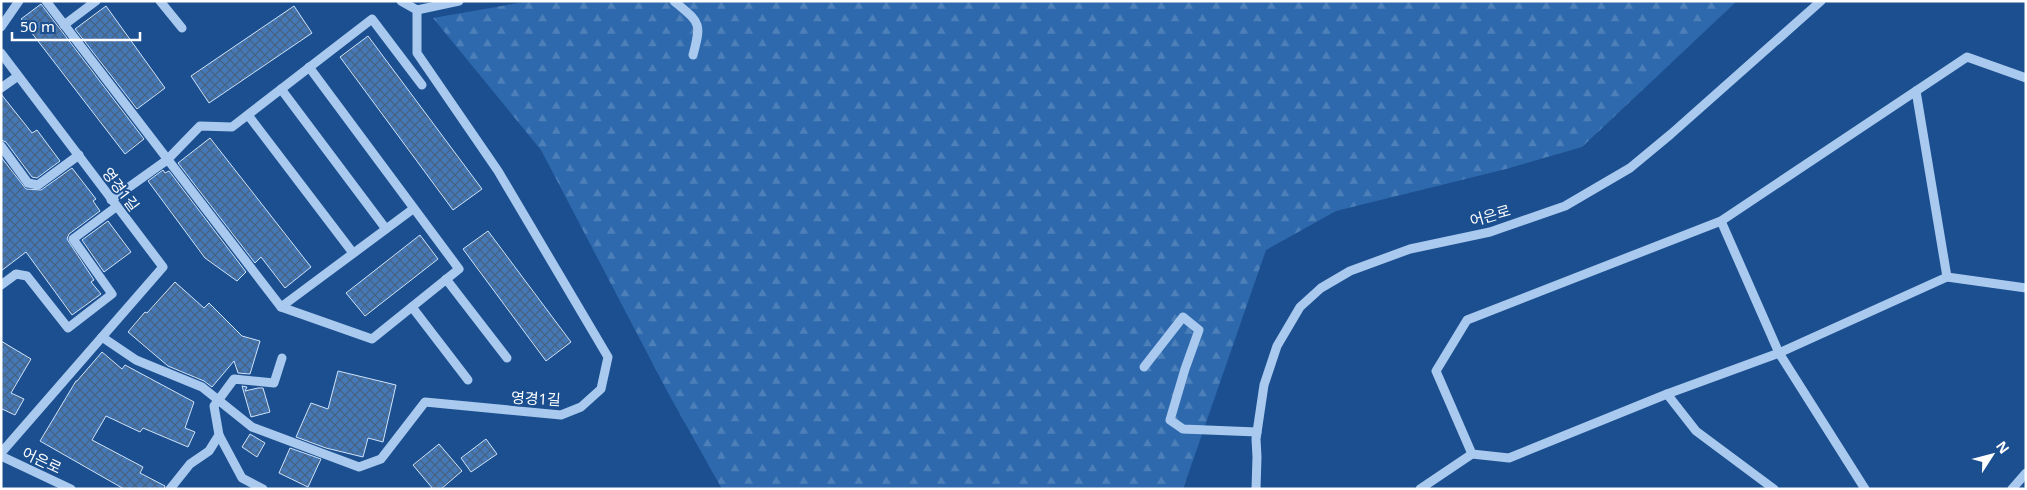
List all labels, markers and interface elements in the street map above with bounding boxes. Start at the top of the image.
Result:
scale bar [12,10,140,42]
text: 50 m [20,16,55,36]
street label: 영경1길 [98,163,144,215]
street label: 어은로 [1467,200,1513,230]
street label: 영경1길 [511,387,561,409]
north arrow [1967,430,2017,480]
text: N [1992,437,2014,457]
street label: 어은로 [19,442,65,478]

